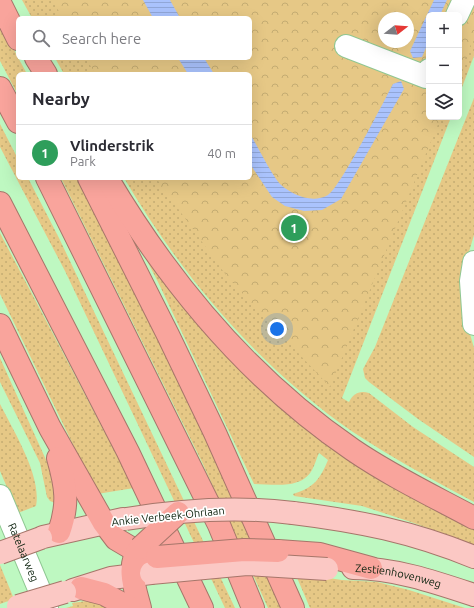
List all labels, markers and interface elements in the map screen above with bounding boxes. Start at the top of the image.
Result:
north arrow [378,12,414,48]
map controls [426,12,462,120]
button: + [426,12,462,48]
search box [16,16,252,60]
icon: search [30,27,52,49]
text: Search here [62,30,141,47]
button: − [426,48,462,84]
button: layers [426,84,462,120]
text: Nearby [32,89,90,108]
text: Vlinderstrik [70,137,154,154]
text: 1 [41,146,49,160]
text: 40 m [207,146,236,160]
text: Park [70,154,96,168]
pin: 1 [281,213,307,243]
your location [267,319,287,339]
street label: Ankie Verbeek-Ohrlaan [111,504,225,528]
street label: Ratelaarweg [6,521,41,583]
street label: Zestienhovenweg [355,562,443,590]

